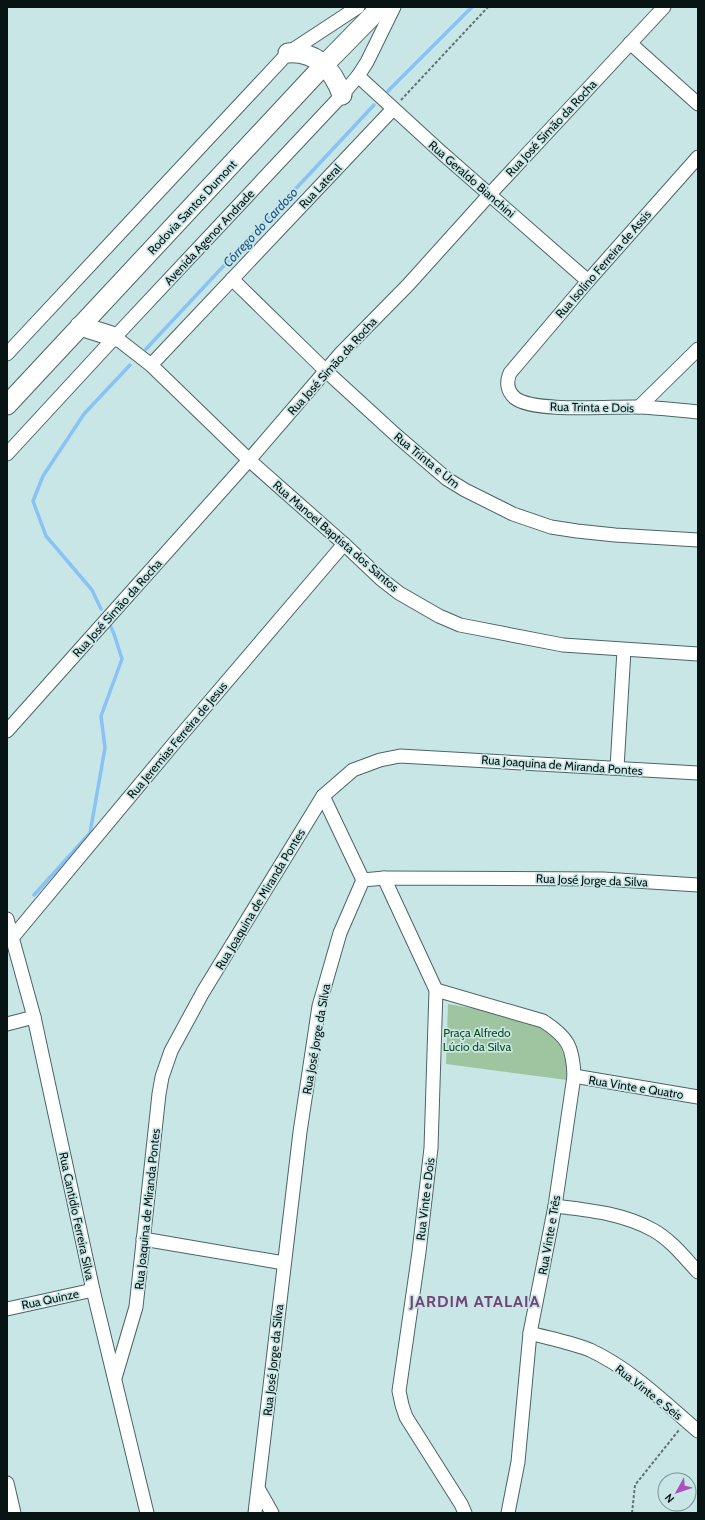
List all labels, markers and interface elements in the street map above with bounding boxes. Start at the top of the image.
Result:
street label: Rua José Simão da Rocha [502,76,600,179]
street label: Rua Geraldo Bianchini [426,137,518,221]
street label: Rodovia Santos Dumont [144,157,240,257]
street label: Rua Lateral [295,160,345,212]
water label: Córrego do Cardoso [219,184,301,270]
street label: Avenida Agenor Andrade [161,186,257,288]
street label: Rua Isolino Ferreira de Assis [552,207,654,321]
street label: Rua José Simão da Rocha [284,314,380,418]
street label: Rua Trinta e Dois [550,399,634,415]
street label: Rua Trinta e Um [391,429,463,491]
street label: Rua Manoel Baptista dos Santos [270,477,402,595]
street label: Rua José Simão da Rocha [69,556,165,660]
street label: Rua Jeremias Ferreira de Jesus [124,678,230,802]
street label: Rua Joaquina de Miranda Pontes [481,752,643,778]
street label: Rua Joaquina de Miranda Pontes [212,826,308,972]
street label: Rua José Jorge da Silva [536,871,649,889]
street label: Rua José Jorge da Silva [299,982,333,1096]
park label: Praça Alfredo Lúcio da Silva [443,1025,511,1054]
street label: Rua Vinte e Quatro [587,1072,685,1102]
street label: Rua Joaquina de Miranda Pontes [131,1128,163,1290]
street label: Rua Cantidio Ferreira Silva [56,1151,98,1282]
street label: Rua Vinte e Dois [412,1157,438,1241]
street label: Rua Vinte e Três [535,1194,563,1276]
street label: Rua Quinze [20,1286,80,1312]
district label: JARDIM ATALAIA [408,1292,541,1311]
street label: Rua José Jorge da Silva [260,1303,286,1417]
street label: Rua Vinte e Seis [612,1361,686,1423]
north arrow [657,1472,697,1512]
text: N [661,1491,677,1506]

